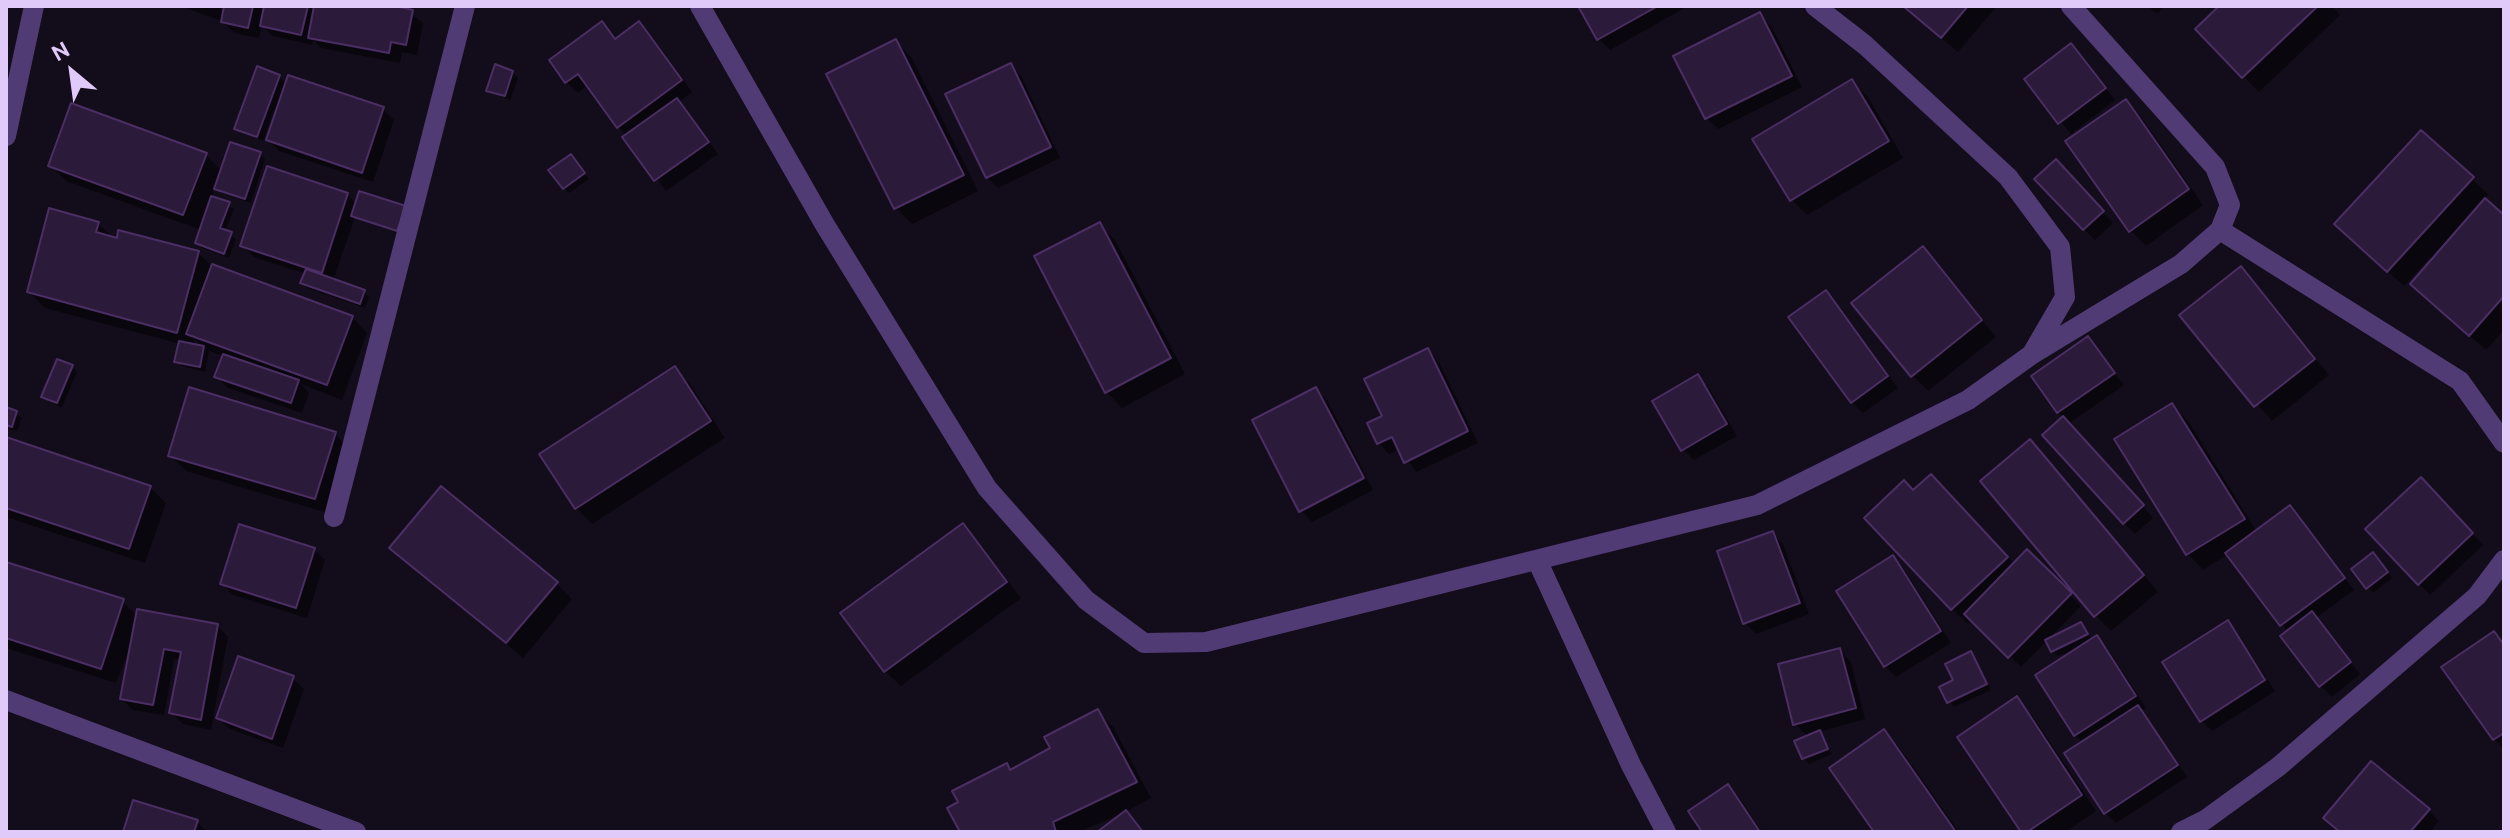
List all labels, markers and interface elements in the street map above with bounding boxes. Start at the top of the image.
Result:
north arrow [32,32,112,112]
text: N [47,36,73,65]

